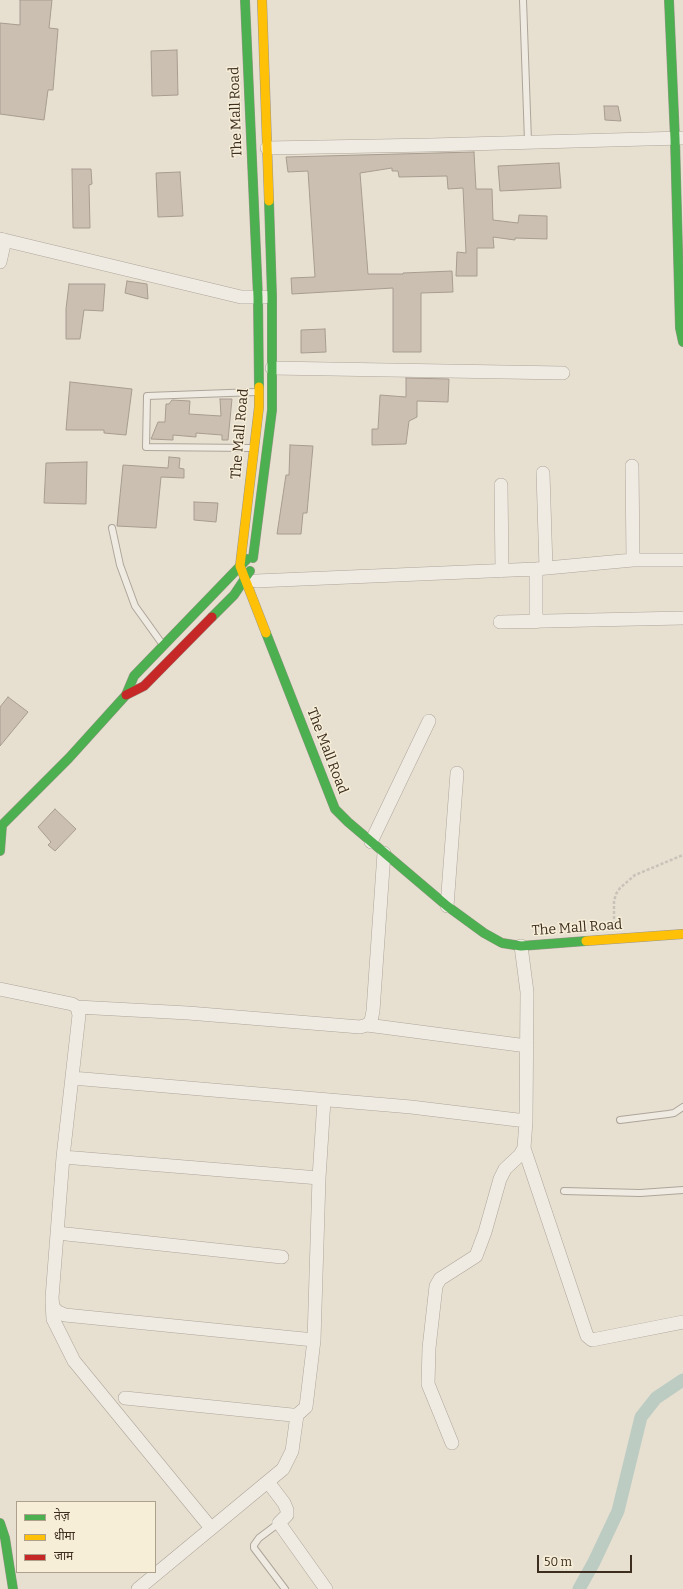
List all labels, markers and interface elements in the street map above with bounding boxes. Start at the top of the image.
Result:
street label: The Mall Road [226,66,246,158]
street label: The Mall Road [228,388,252,480]
street label: The Mall Road [303,706,351,796]
street label: The Mall Road [531,916,623,940]
legend [16,1501,156,1573]
text: तेज़ [54,1509,70,1523]
text: धीमा [54,1529,75,1543]
scale bar [539,1547,634,1573]
text: जाम [54,1549,73,1563]
text: 50 m [544,1555,572,1569]

